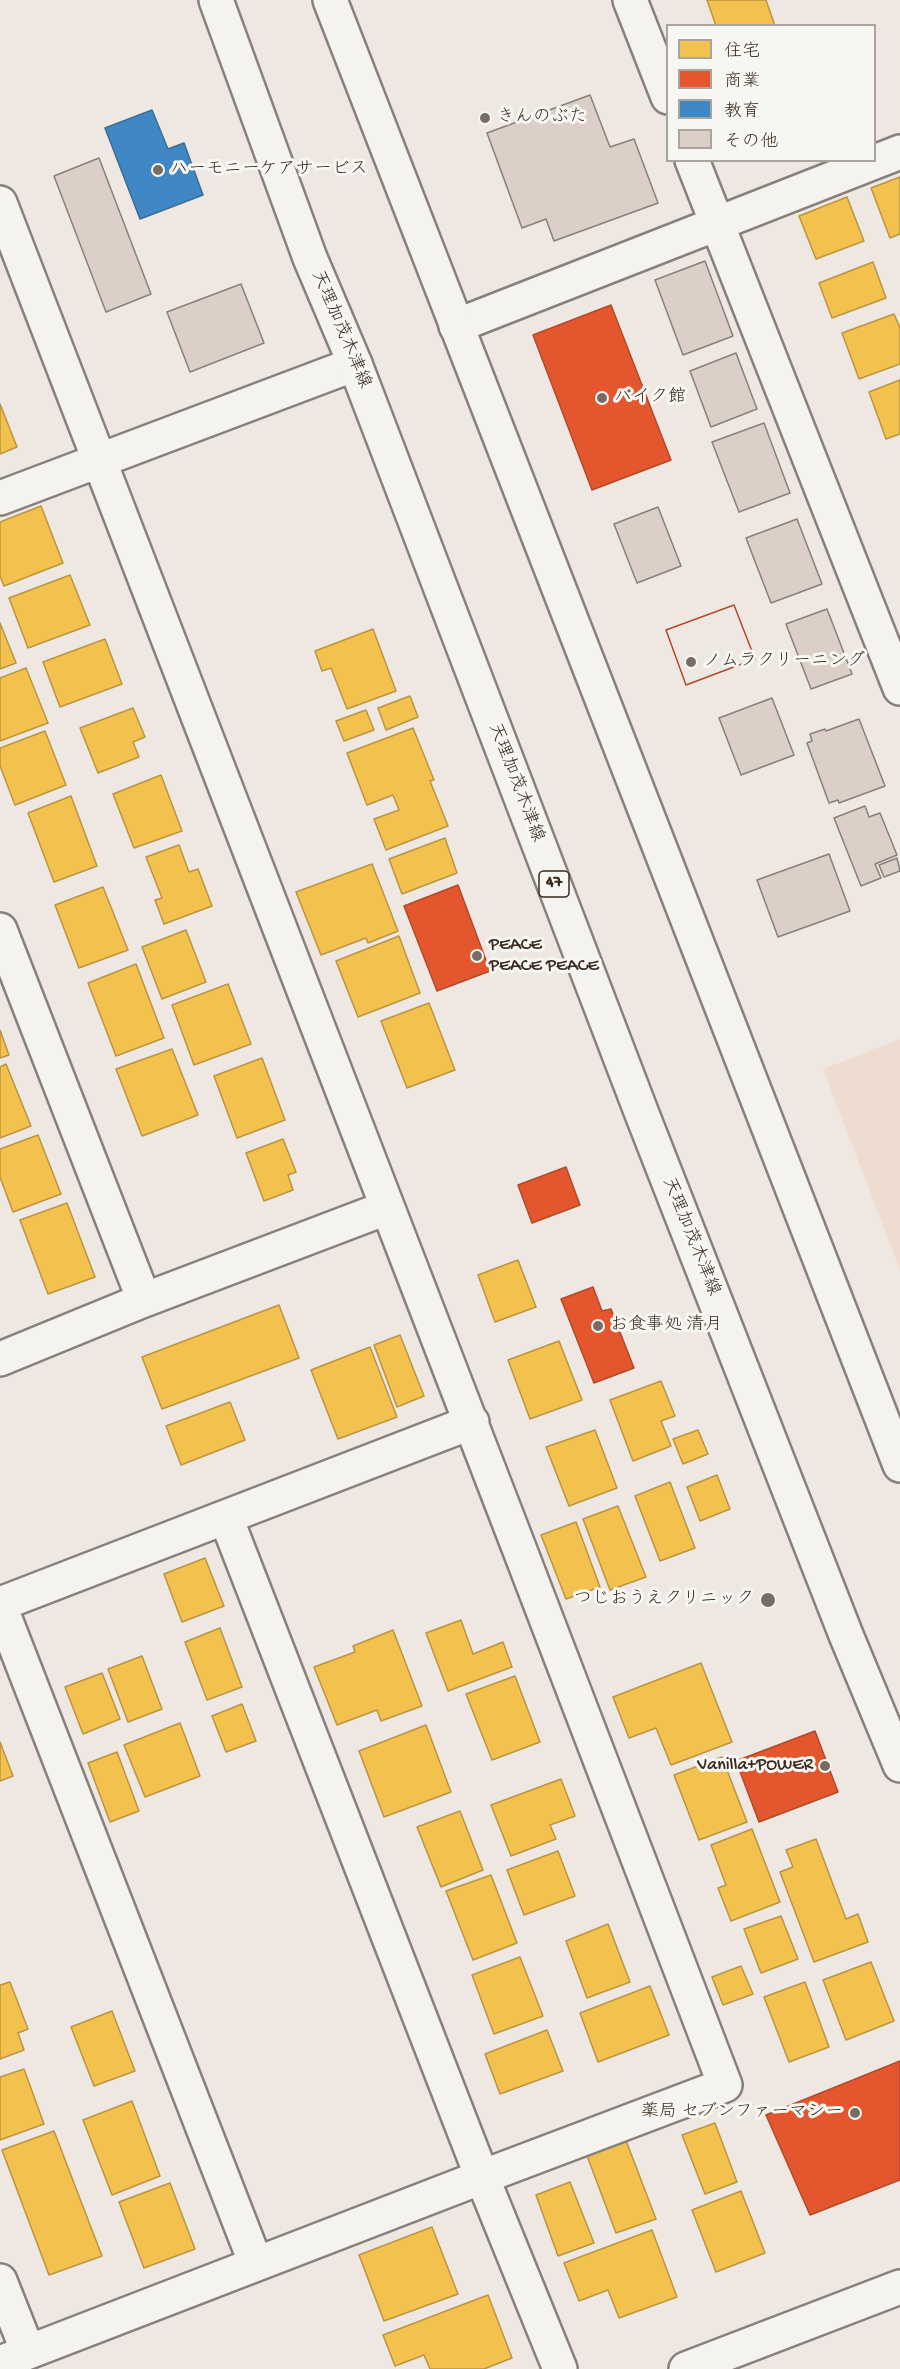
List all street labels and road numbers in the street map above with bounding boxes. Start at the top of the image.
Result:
street label: 天理加茂木津線 [305,268,375,392]
street label: 天理加茂木津線 [482,720,548,846]
road number: 47 [539,871,569,897]
street label: 天理加茂木津線 [656,1175,724,1299]

